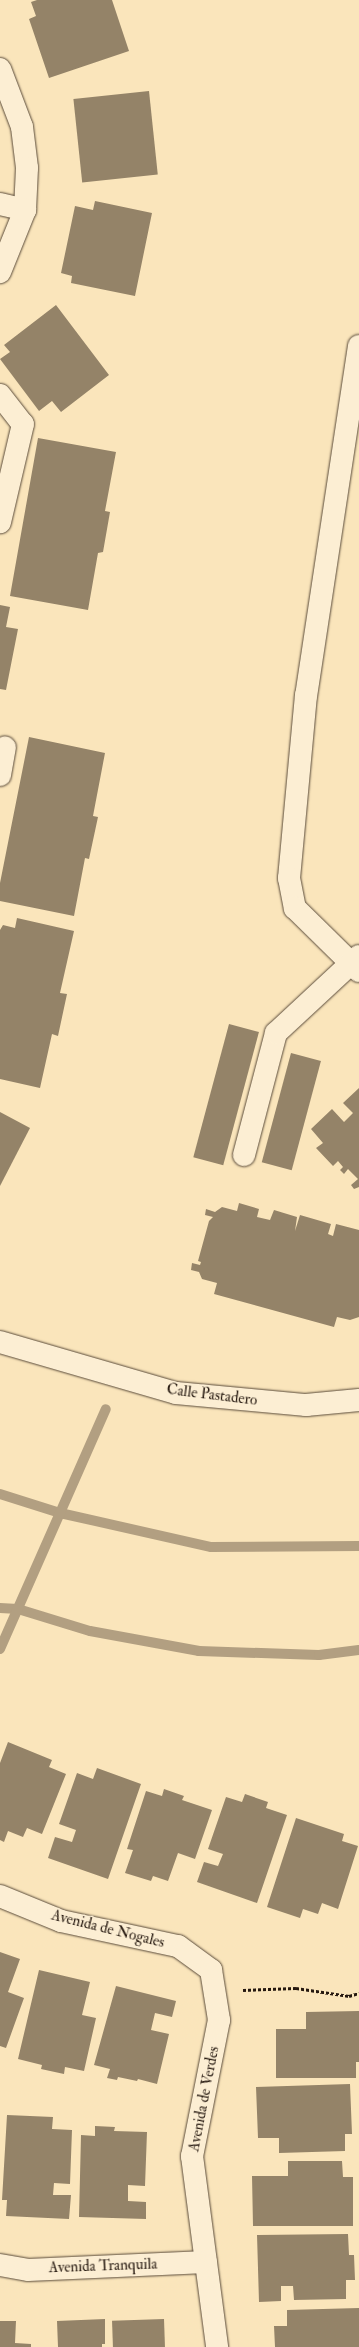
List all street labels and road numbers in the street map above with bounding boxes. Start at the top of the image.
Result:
street label: Calle Pastadero [166,1381,258,1409]
street label: Avenida de Nogales [50,1906,166,1952]
street label: Avenida de Verdes [185,2045,223,2153]
street label: Avenida Tranquila [48,2255,158,2277]

